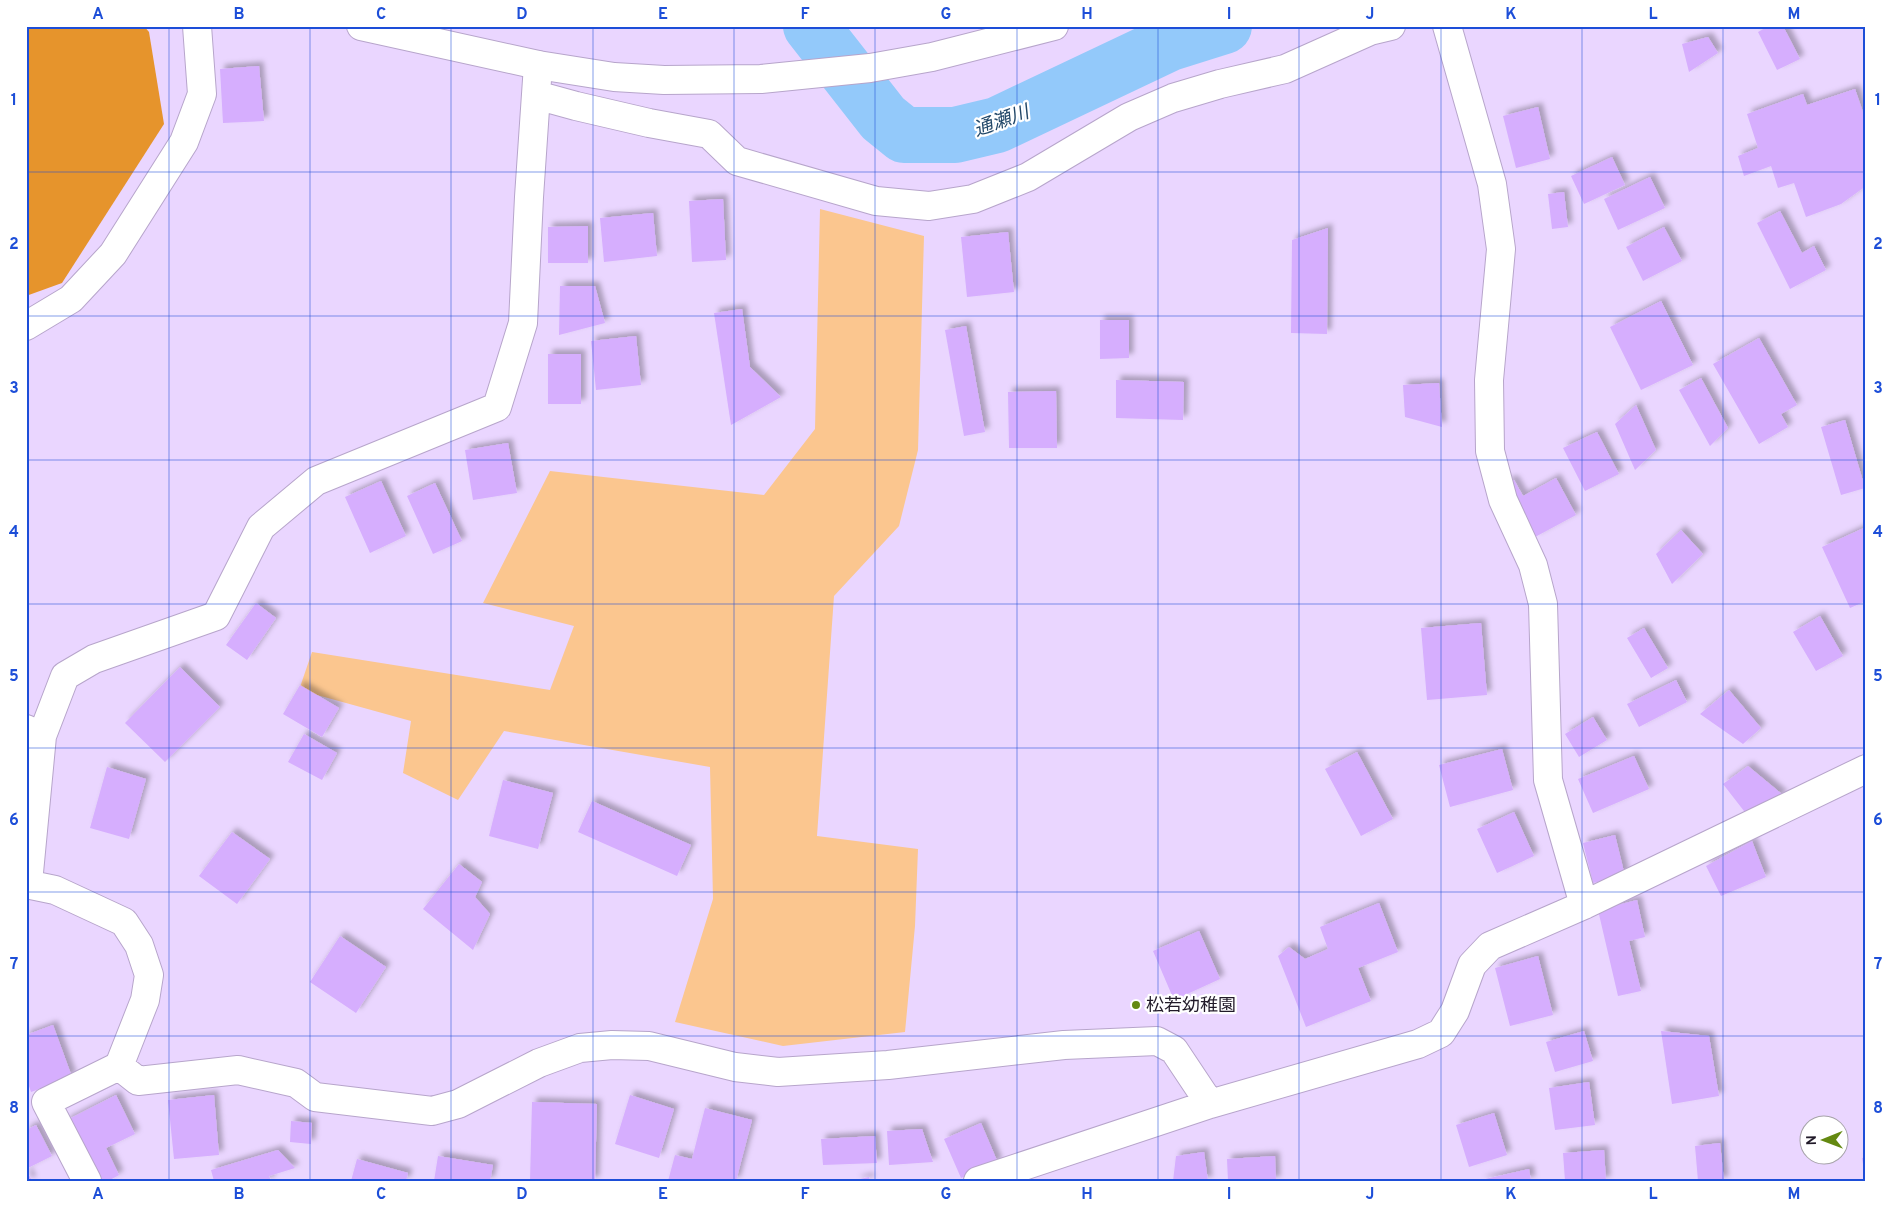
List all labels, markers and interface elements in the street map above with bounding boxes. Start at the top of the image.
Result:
text: A [92,5,104,25]
text: B [233,5,245,25]
text: C [376,5,386,25]
text: D [516,5,528,25]
text: E [658,5,668,25]
text: F [800,5,810,25]
text: G [941,5,951,25]
text: H [1081,5,1093,25]
text: I [1227,5,1231,25]
text: J [1366,5,1374,25]
text: K [1505,5,1517,25]
text: L [1648,5,1658,25]
text: M [1788,5,1800,25]
text: 1 [11,91,17,111]
text: 1 [1875,91,1881,111]
water label: 通瀬川 [971,100,1034,143]
text: 2 [9,235,19,255]
text: 2 [1873,235,1883,255]
text: 3 [9,379,19,399]
text: 3 [1873,379,1883,399]
text: 4 [9,523,19,543]
text: 4 [1873,523,1883,543]
text: 5 [9,667,19,687]
text: 5 [1873,667,1883,687]
text: 6 [9,811,19,831]
text: 6 [1873,811,1883,831]
text: 7 [10,955,18,975]
text: 7 [1874,955,1882,975]
place label: 松若幼稚園 [1146,995,1236,1018]
marker: 松若幼稚園 [1130,999,1142,1011]
text: 8 [9,1099,19,1119]
text: 8 [1873,1099,1883,1119]
north arrow [1800,1114,1850,1164]
text: N [1804,1135,1821,1145]
text: A [92,1185,104,1205]
text: B [233,1185,245,1205]
text: C [376,1185,386,1205]
text: D [516,1185,528,1205]
text: E [658,1185,668,1205]
text: F [800,1185,810,1205]
text: G [941,1185,951,1205]
text: H [1081,1185,1093,1205]
text: I [1227,1185,1231,1205]
text: J [1366,1185,1374,1205]
text: K [1505,1185,1517,1205]
text: L [1648,1185,1658,1205]
text: M [1788,1185,1800,1205]

